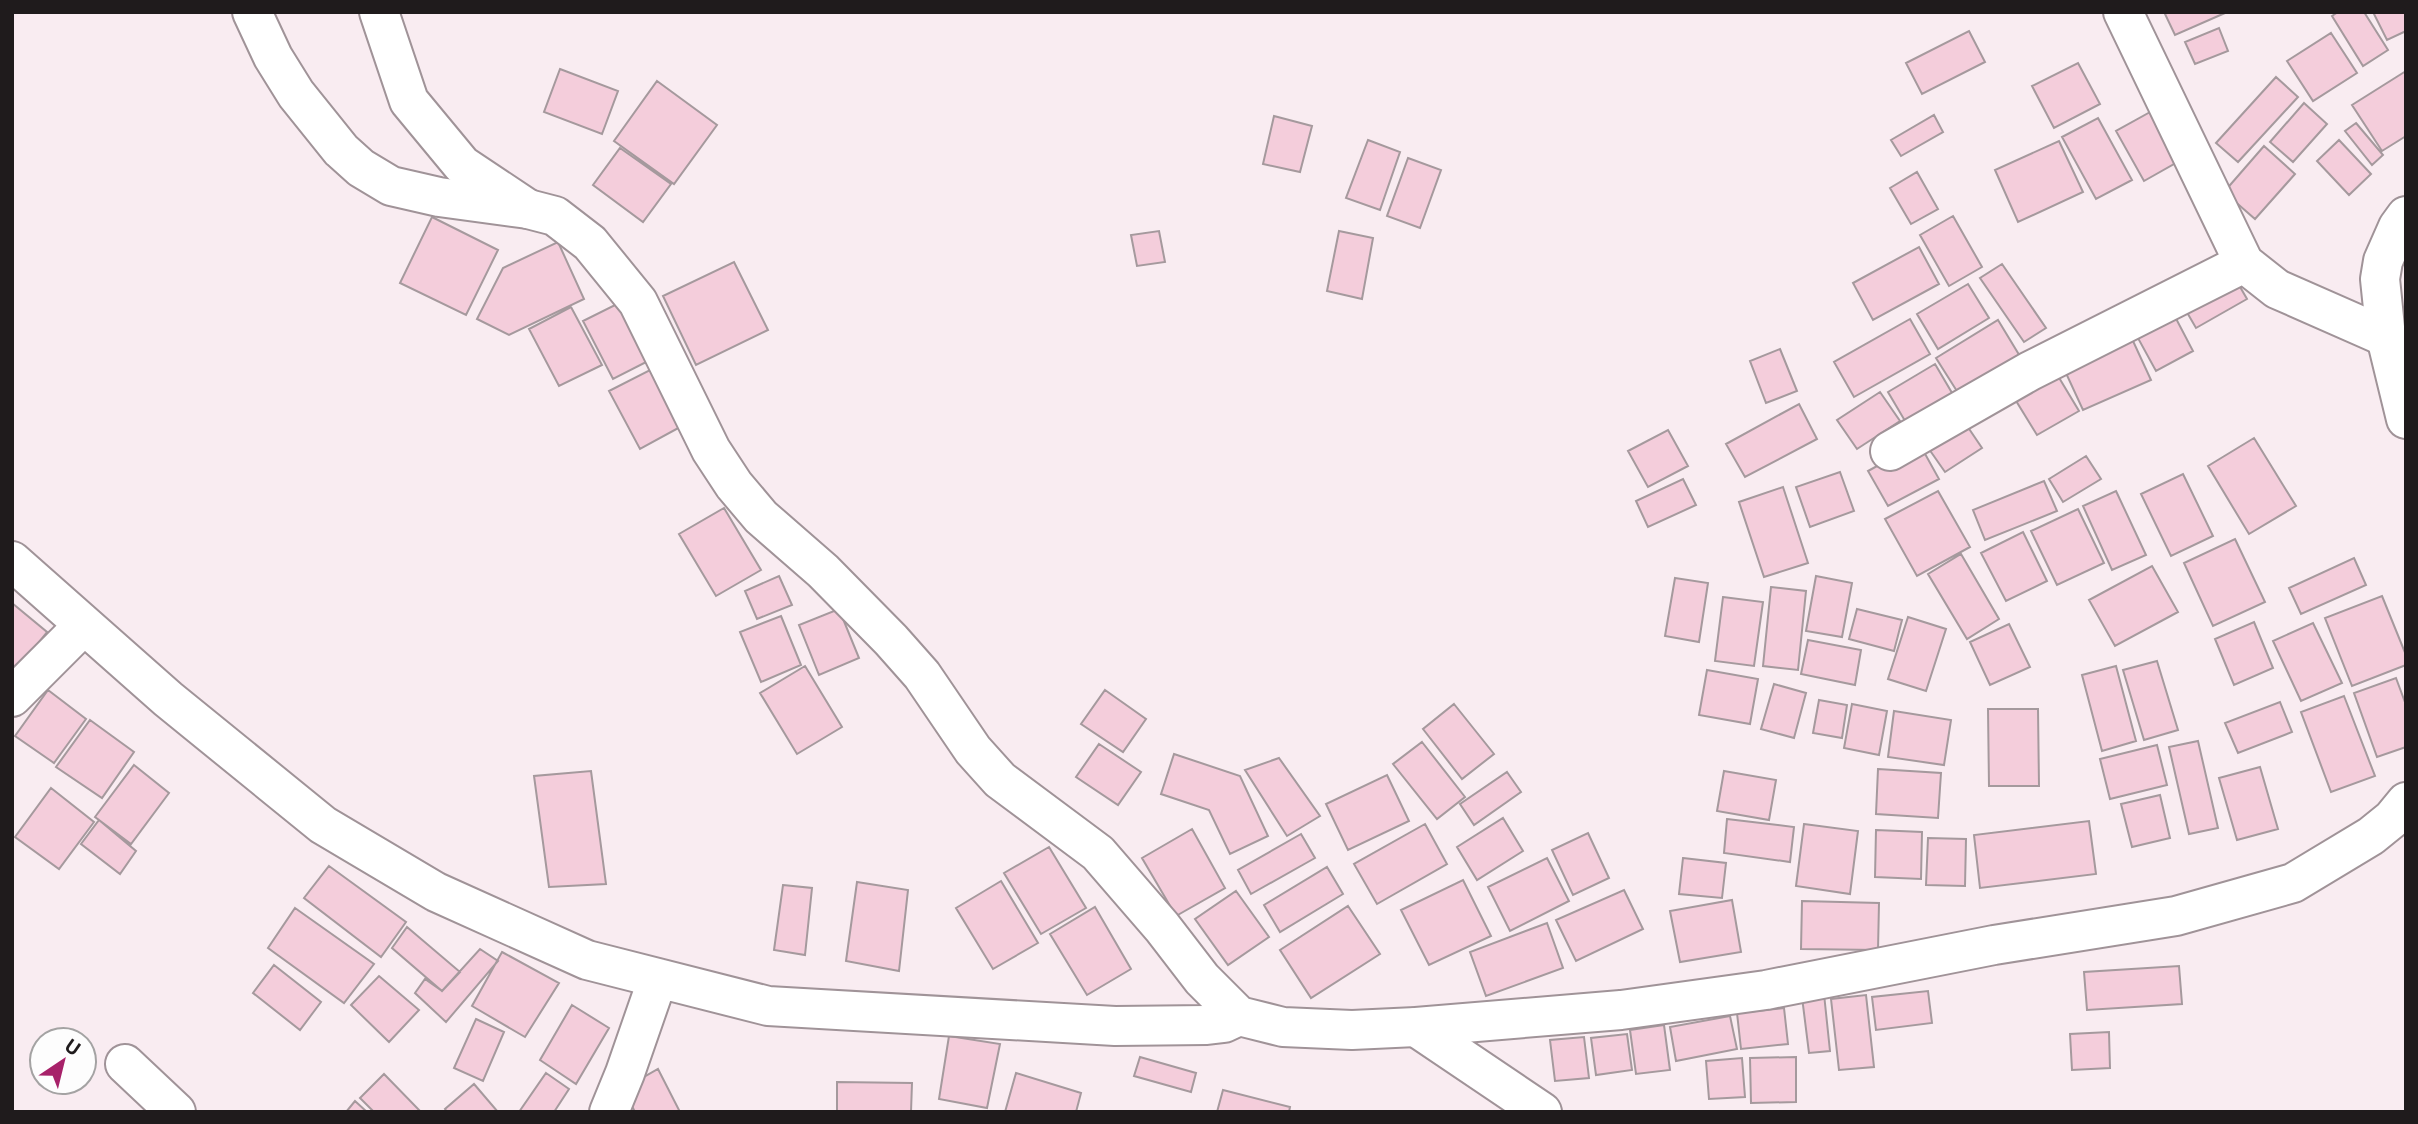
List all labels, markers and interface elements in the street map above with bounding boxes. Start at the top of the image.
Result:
north arrow [28,1026,98,1096]
text: U [61,1034,85,1060]

